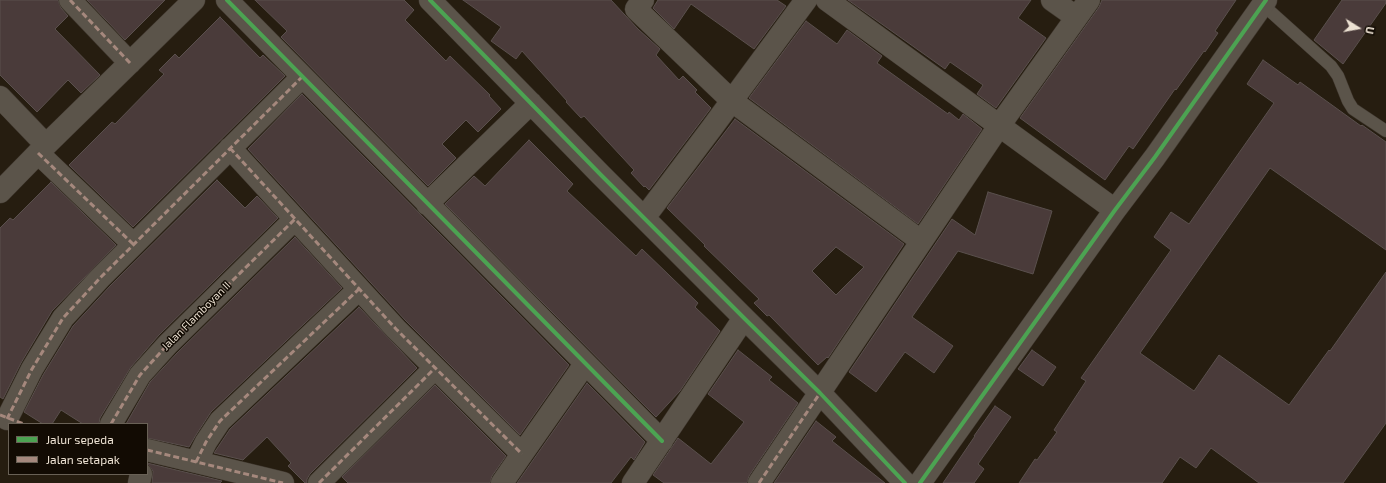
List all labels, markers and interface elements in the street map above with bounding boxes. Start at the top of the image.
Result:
north arrow [1338,8,1378,48]
text: U [1363,25,1377,35]
street label: Jalan Flamboyan II [159,279,233,353]
legend [8,423,148,475]
text: Jalur sepeda [46,432,114,446]
text: Jalan setapak [46,452,120,466]

